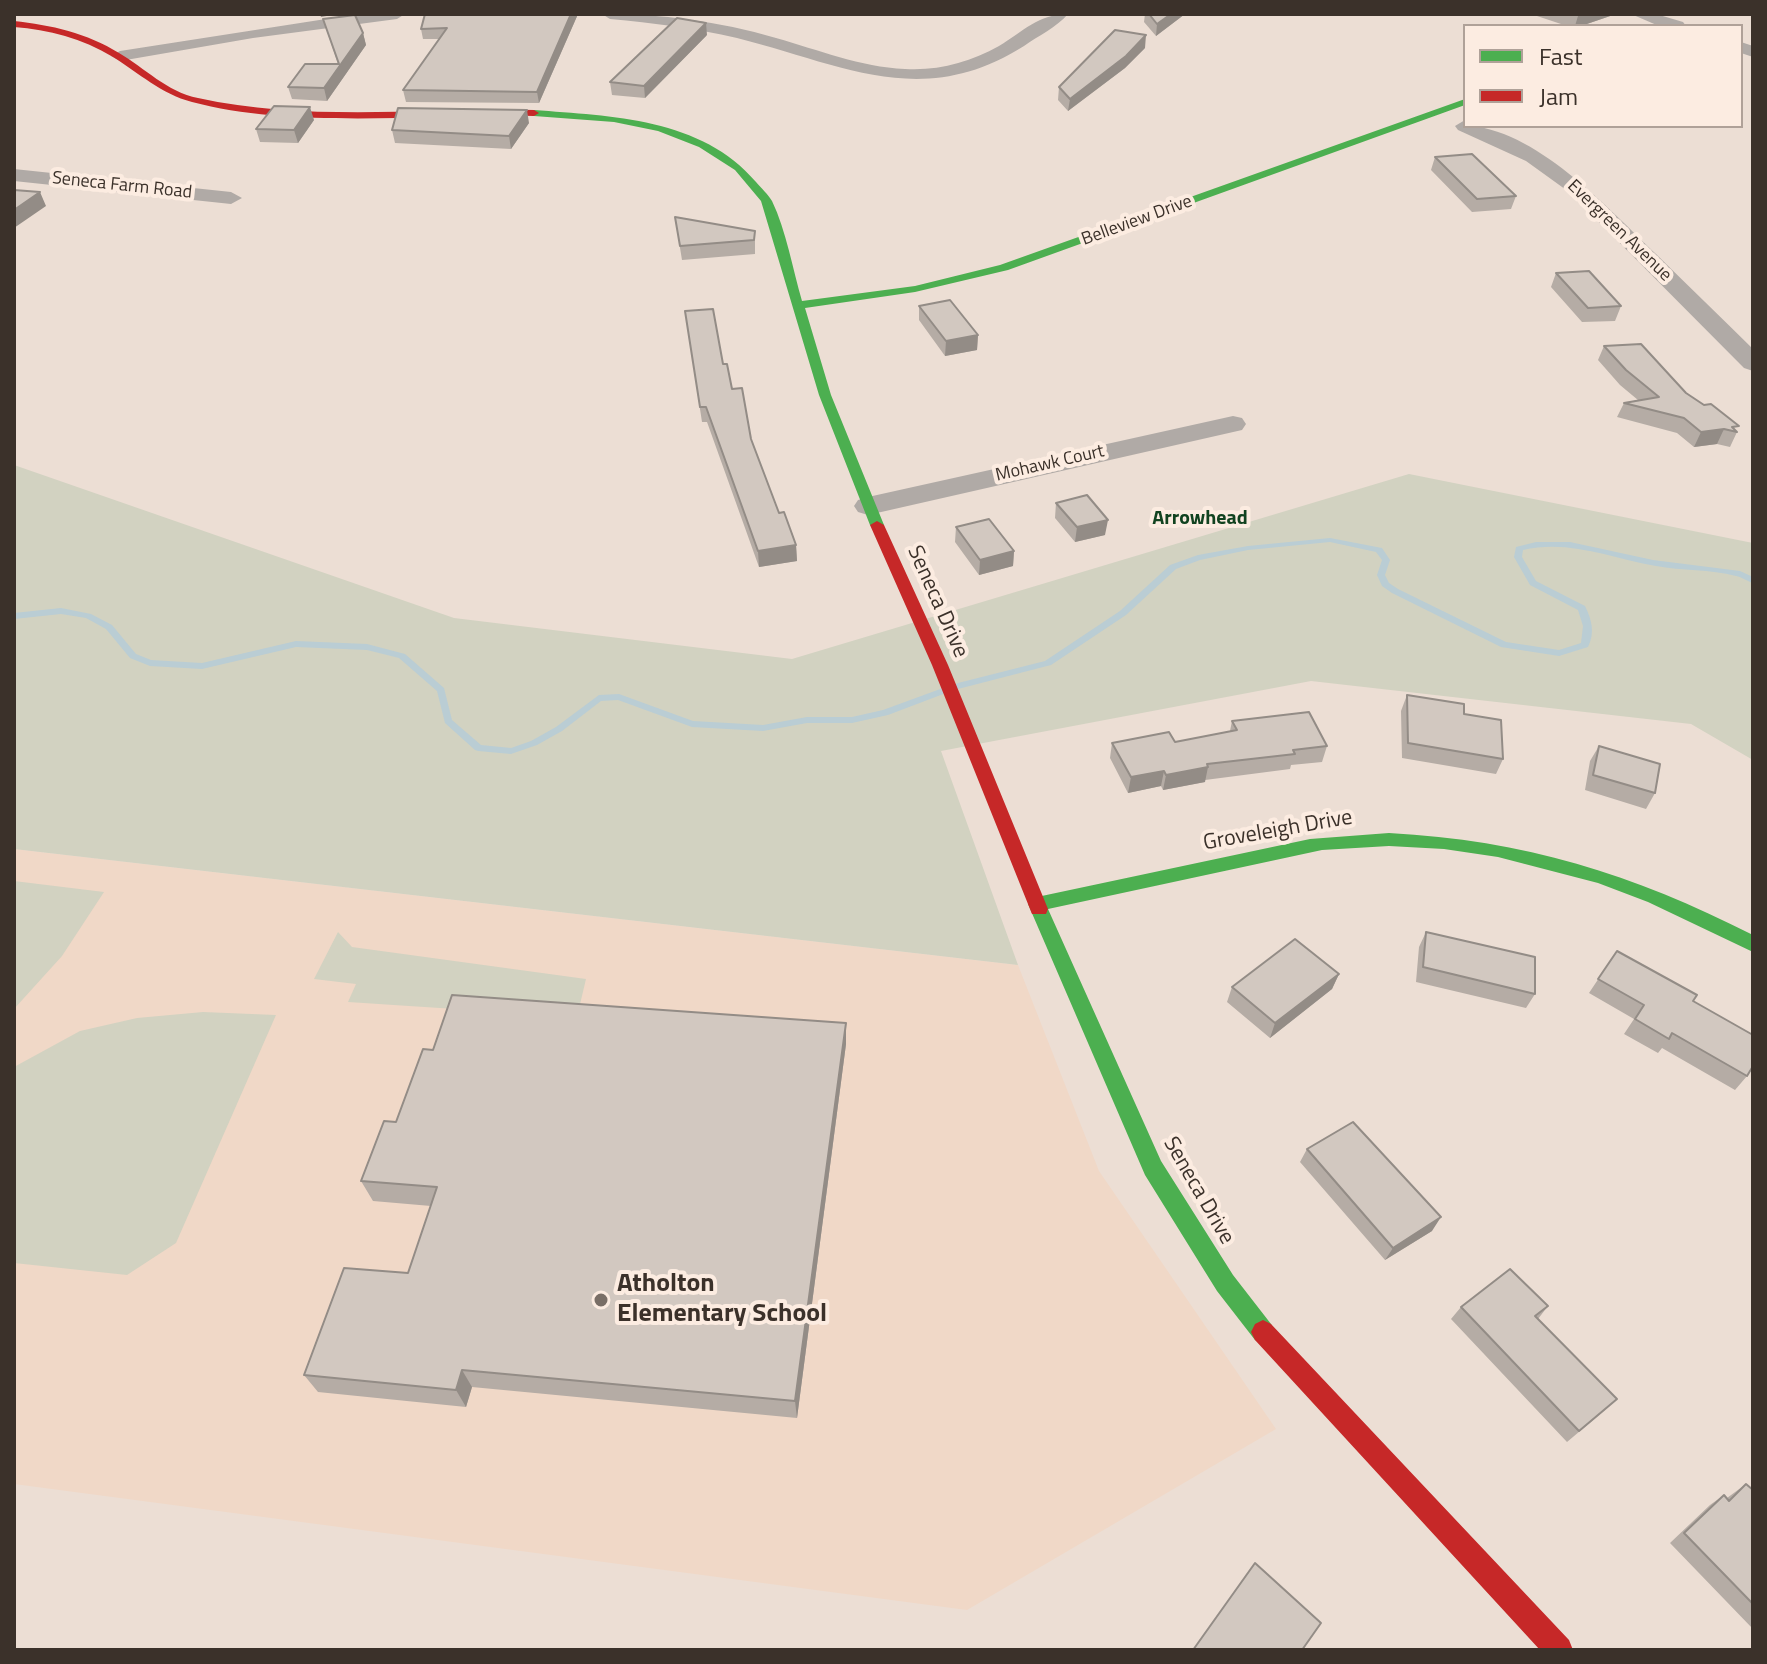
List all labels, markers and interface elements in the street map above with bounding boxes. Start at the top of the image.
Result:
legend [1463,24,1743,128]
text: Fast [1539,38,1582,74]
text: Jam [1539,78,1578,114]
street label: Seneca Farm Road [51,168,193,204]
street label: Evergreen Avenue [1562,176,1676,286]
street label: Belleview Drive [1079,191,1195,251]
street label: Mohawk Court [994,441,1106,487]
district label: Arrowhead [1152,507,1248,531]
street label: Seneca Drive [901,542,973,662]
street label: Groveleigh Drive [1201,805,1355,857]
street label: Seneca Drive [1157,1133,1239,1249]
place label: Atholton Elementary School [617,1269,827,1330]
marker: Atholton Elementary School [592,1291,610,1309]

